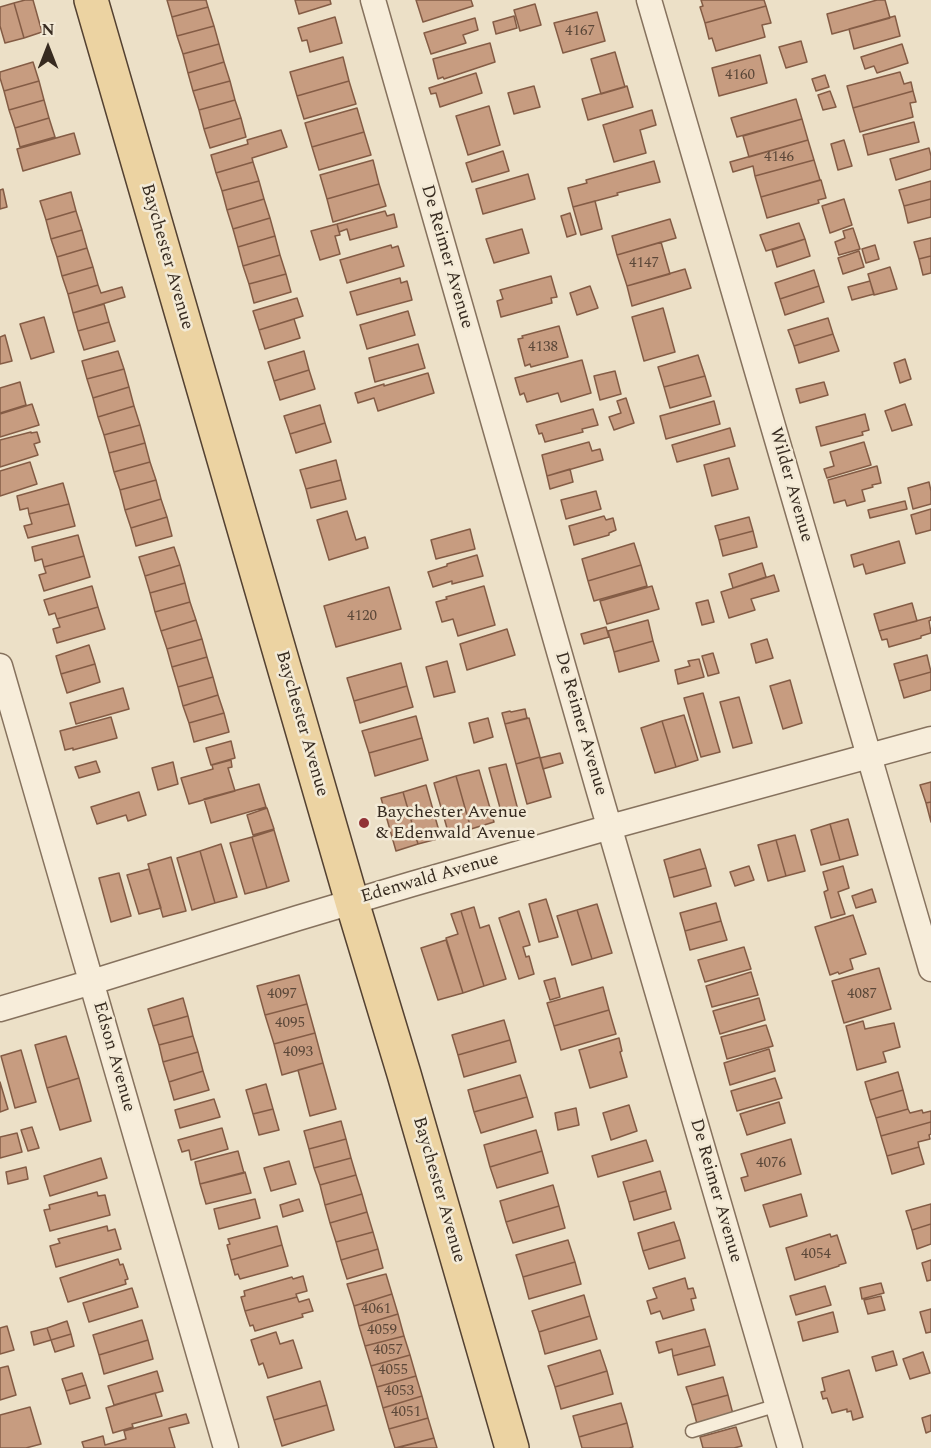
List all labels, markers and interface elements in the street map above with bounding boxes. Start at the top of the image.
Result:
north arrow [18,18,78,78]
text: N [41,18,55,42]
house number: 4167 [565,23,595,41]
house number: 4160 [725,67,755,85]
house number: 4146 [764,149,794,167]
street label: Baychester Avenue [135,182,197,332]
street label: De Reimer Avenue [415,183,477,331]
house number: 4147 [629,255,659,273]
house number: 4138 [528,339,558,357]
street label: Wilder Avenue [763,425,817,545]
house number: 4120 [347,608,377,626]
street label: Baychester Avenue [270,649,332,799]
street label: De Reimer Avenue [549,650,611,798]
place label: Baychester Avenue & Edenwald Avenue [376,802,535,844]
marker: Baychester Avenue & Edenwald Avenue [357,816,371,830]
street label: Edenwald Avenue [359,849,501,909]
house number: 4097 [267,986,297,1004]
house number: 4087 [847,986,877,1004]
street label: Edson Avenue [87,999,139,1115]
house number: 4095 [275,1015,305,1033]
house number: 4093 [283,1044,313,1062]
street label: Baychester Avenue [407,1115,469,1265]
street label: De Reimer Avenue [684,1117,746,1265]
house number: 4076 [756,1155,786,1173]
house number: 4054 [801,1246,831,1264]
house number: 4061 [361,1301,391,1319]
house number: 4059 [367,1322,397,1340]
house number: 4057 [373,1342,403,1360]
house number: 4055 [378,1362,408,1380]
house number: 4053 [384,1383,414,1401]
house number: 4051 [391,1404,421,1422]

